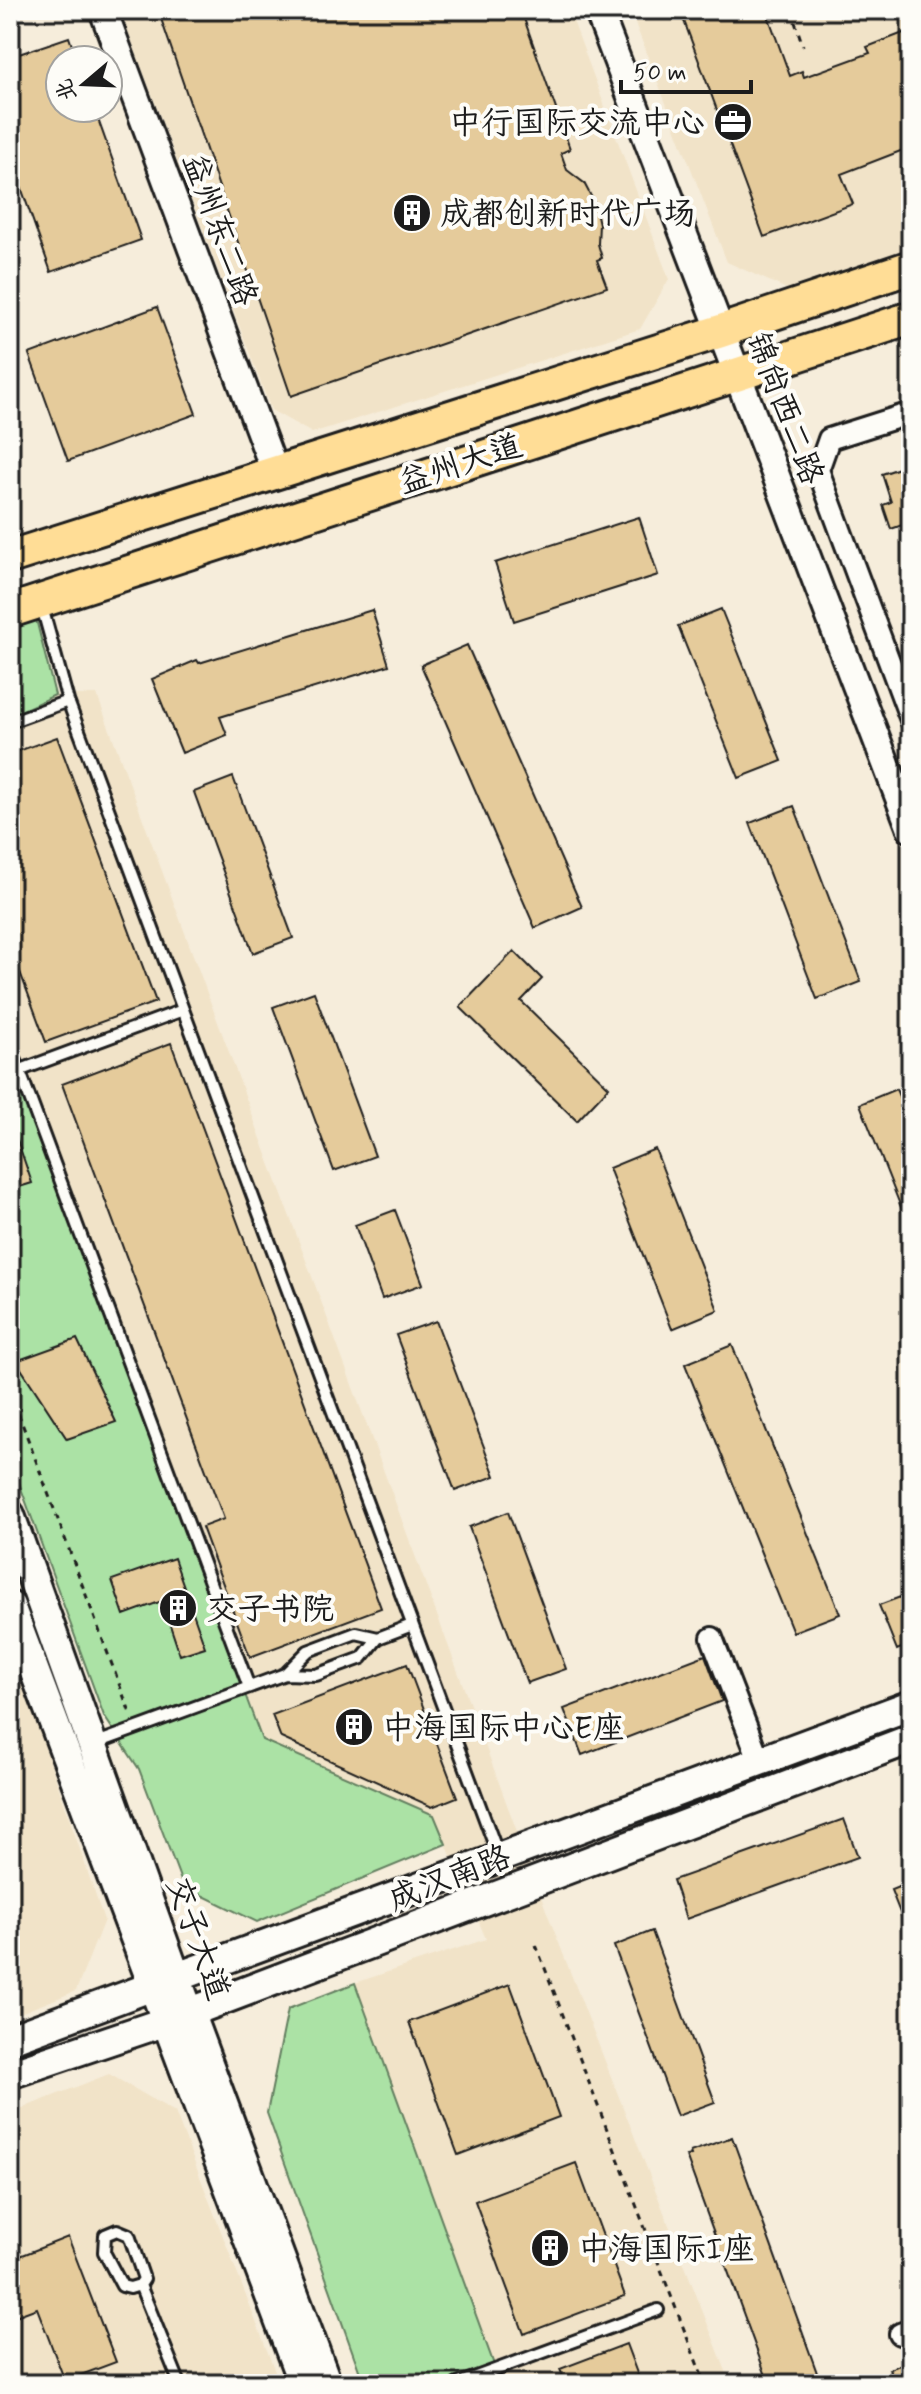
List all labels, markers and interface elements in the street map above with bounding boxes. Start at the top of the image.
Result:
north arrow [44,44,124,124]
scale bar [621,44,751,94]
text: 50 m [633,58,687,89]
text: 北 [50,75,84,105]
office icon: 中行国际交流中心 [712,101,754,143]
place label: 中行国际交流中心 [449,103,705,145]
street label: 益州东二路 [172,147,266,312]
building icon: 成都创新时代广场 [391,192,433,234]
place label: 成都创新时代广场 [440,194,696,236]
street label: 锦尚西二路 [736,326,832,491]
street label: 益州大道 [393,425,528,505]
building icon: 交子书院 [157,1587,199,1629]
place label: 交子书院 [206,1589,334,1631]
building icon: 中海国际中心E座 [333,1706,375,1748]
place label: 中海国际中心E座 [382,1708,625,1750]
street label: 成汉南路 [382,1836,517,1921]
street label: 交子大道 [155,1871,239,2006]
building icon: 中海国际I座 [529,2227,571,2269]
place label: 中海国际I座 [578,2229,755,2271]

